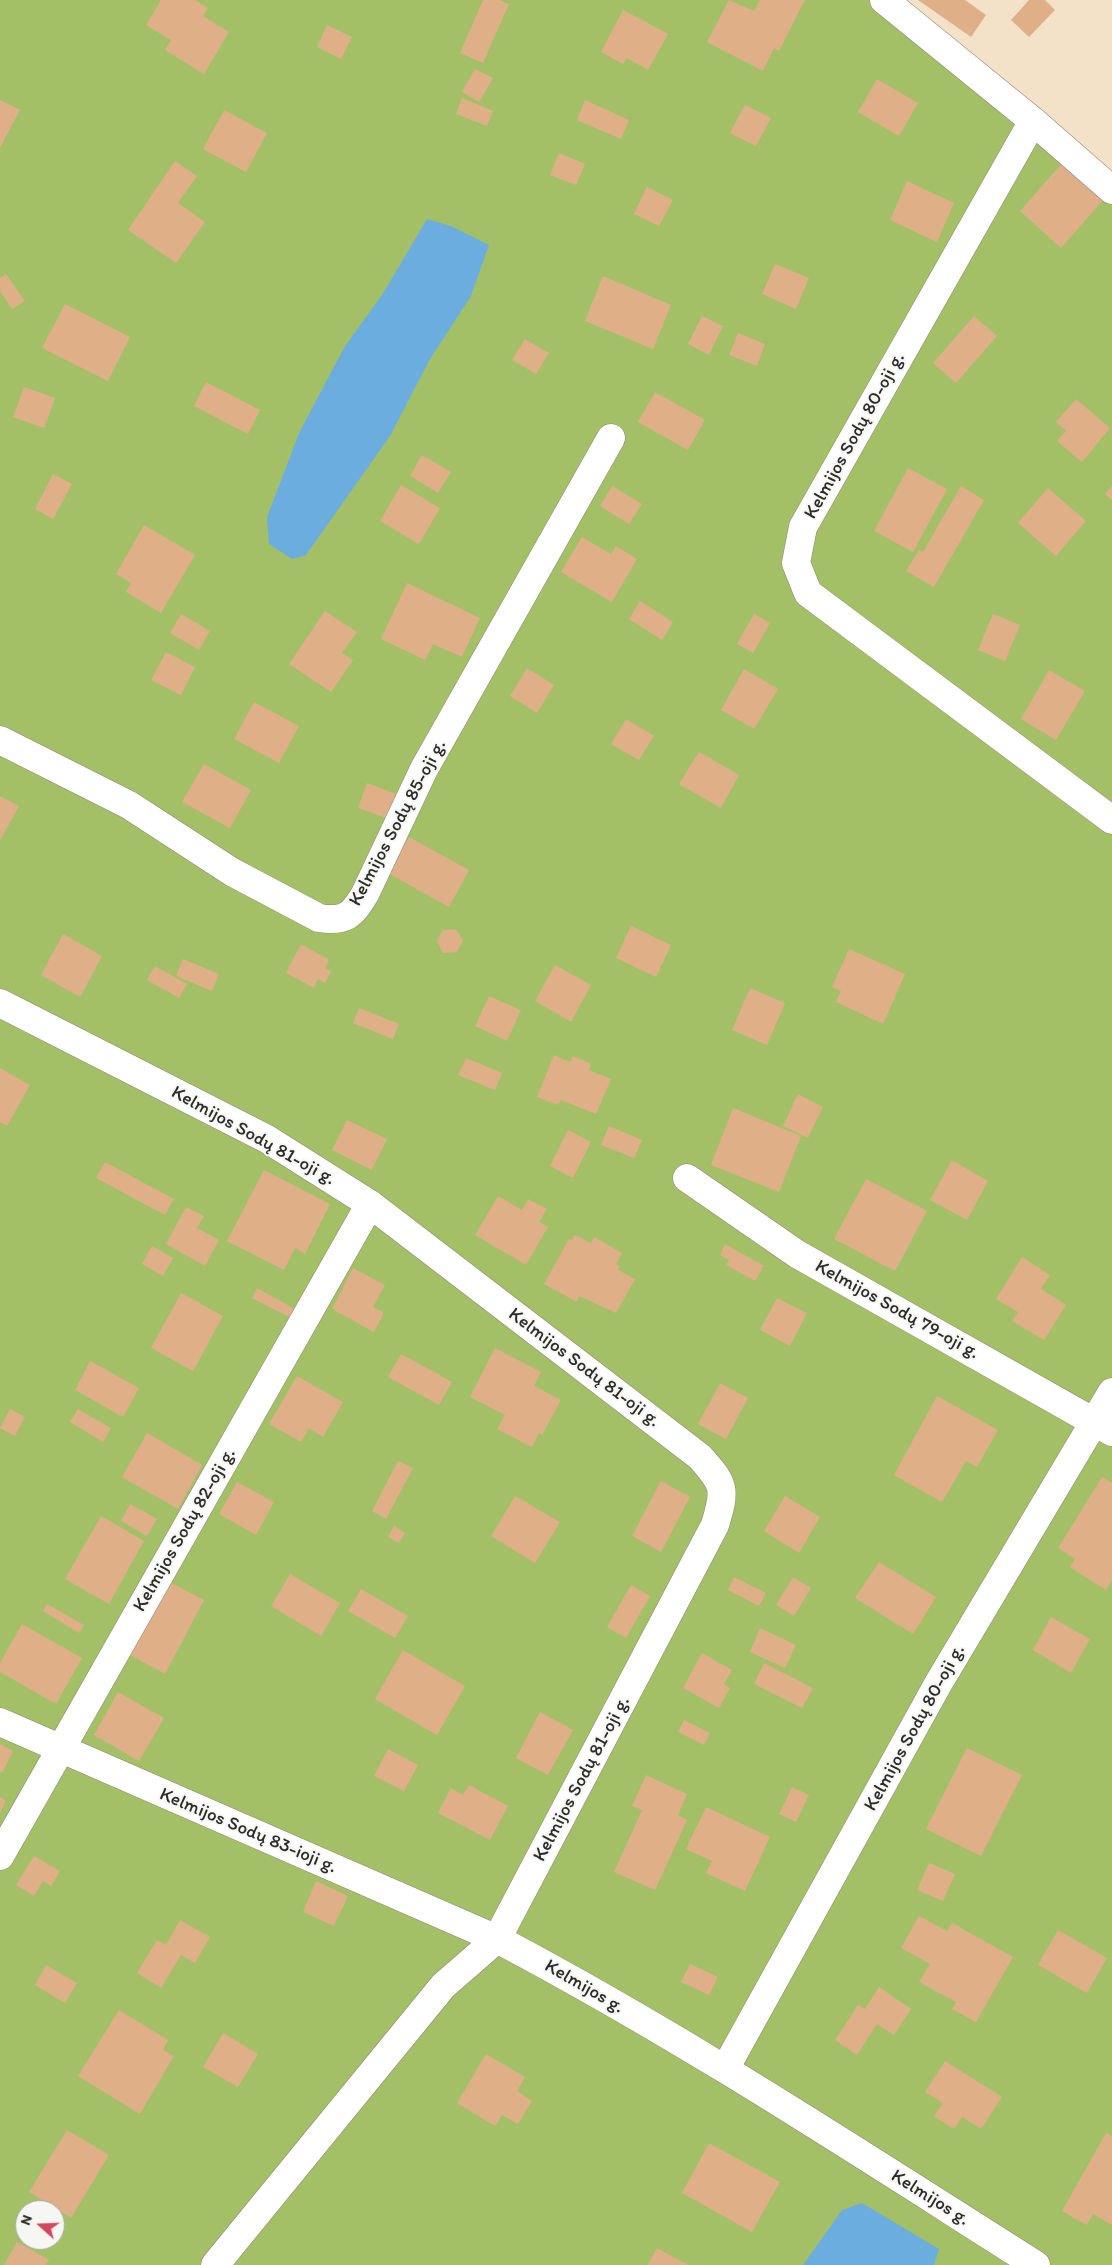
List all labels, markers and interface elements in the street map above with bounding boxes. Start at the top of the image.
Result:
street label: Kelmijos Sodų 80-oji g. [800,349,910,523]
street label: Kelmijos Sodų 85-oji g. [344,736,452,910]
street label: Kelmijos Sodų 81-oji g. [167,1081,339,1191]
street label: Kelmijos Sodų 79-oji g. [811,1255,983,1365]
street label: Kelmijos Sodų 81-oji g. [504,1303,664,1433]
street label: Kelmijos Sodų 82-oji g. [129,1444,241,1616]
street label: Kelmijos Sodų 80-oji g. [860,1641,970,1815]
street label: Kelmijos Sodų 81-oji g. [529,1692,635,1866]
street label: Kelmijos Sodų 83-ioji g. [156,1783,340,1879]
street label: Kelmijos g. [540,1955,628,2019]
street label: Kelmijos g. [887,2165,973,2231]
north arrow [15,2200,65,2250]
text: N [17,2213,36,2227]

